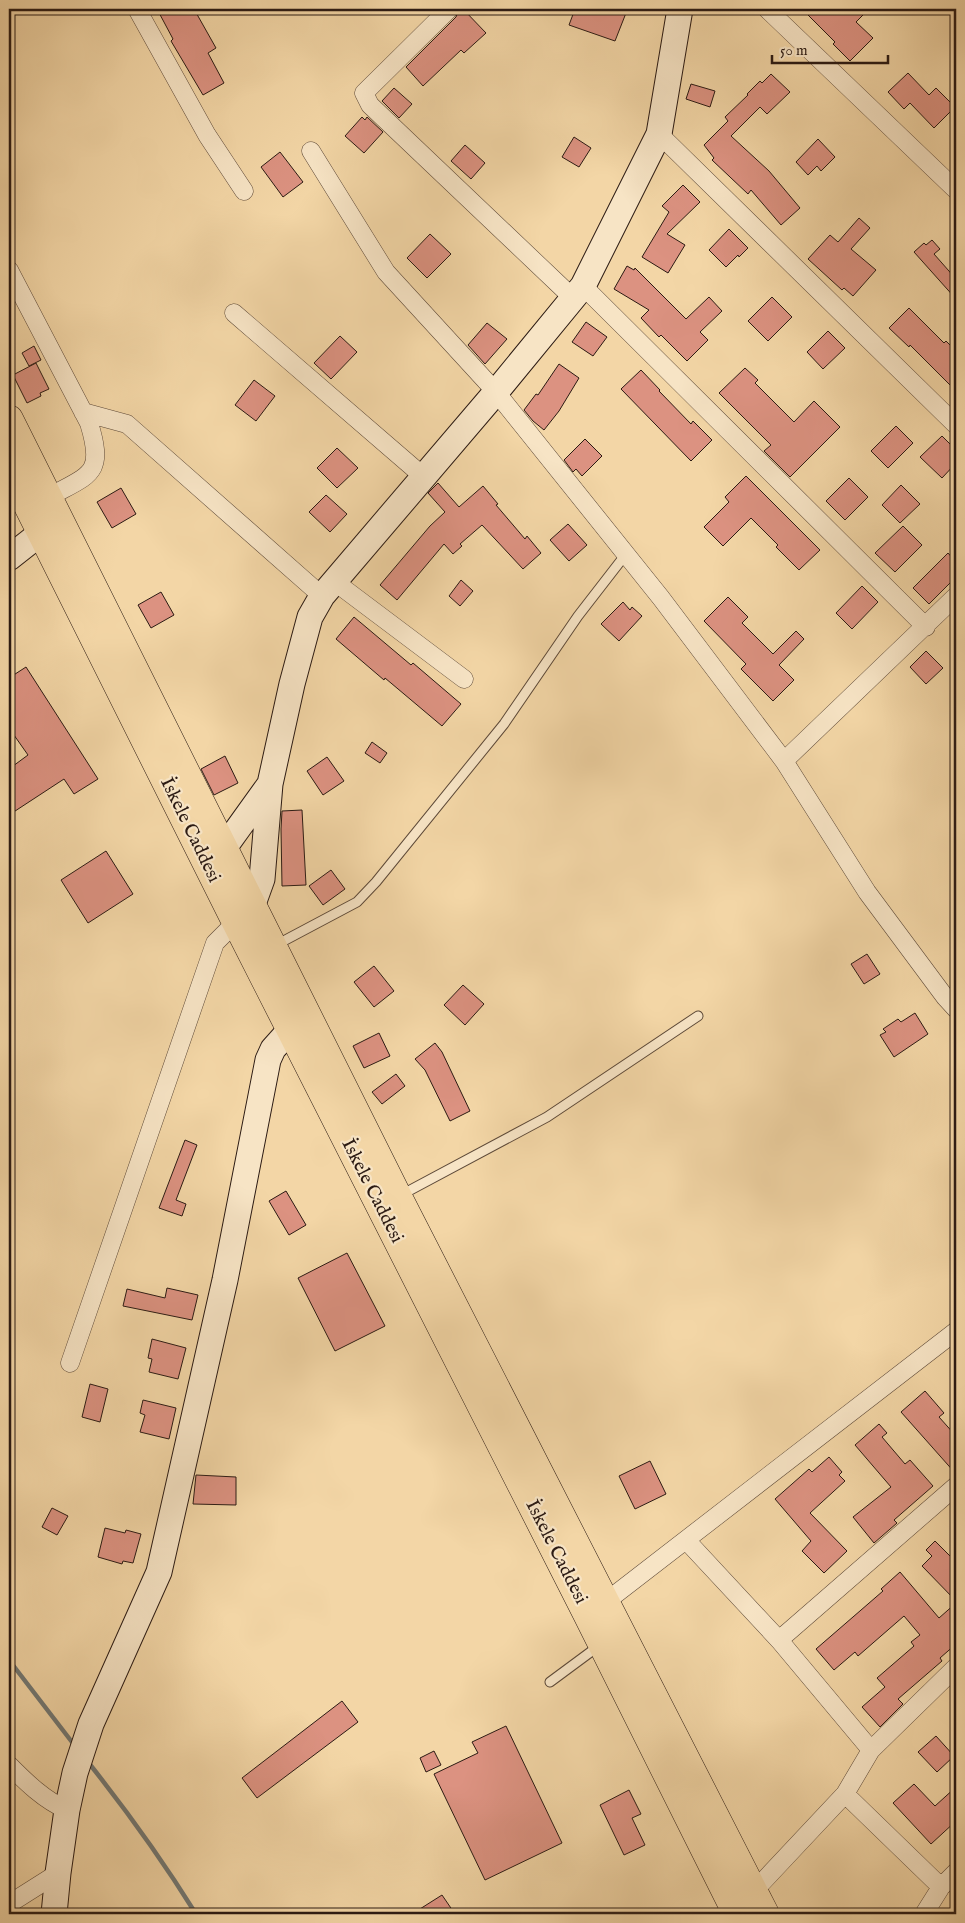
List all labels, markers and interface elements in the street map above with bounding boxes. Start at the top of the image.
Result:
scale bar [772,32,889,64]
text: 50 m [780,41,808,60]
street label: İskele Caddesi [154,773,226,887]
street label: İskele Caddesi [335,1135,409,1247]
street label: İskele Caddesi [519,1496,593,1608]

